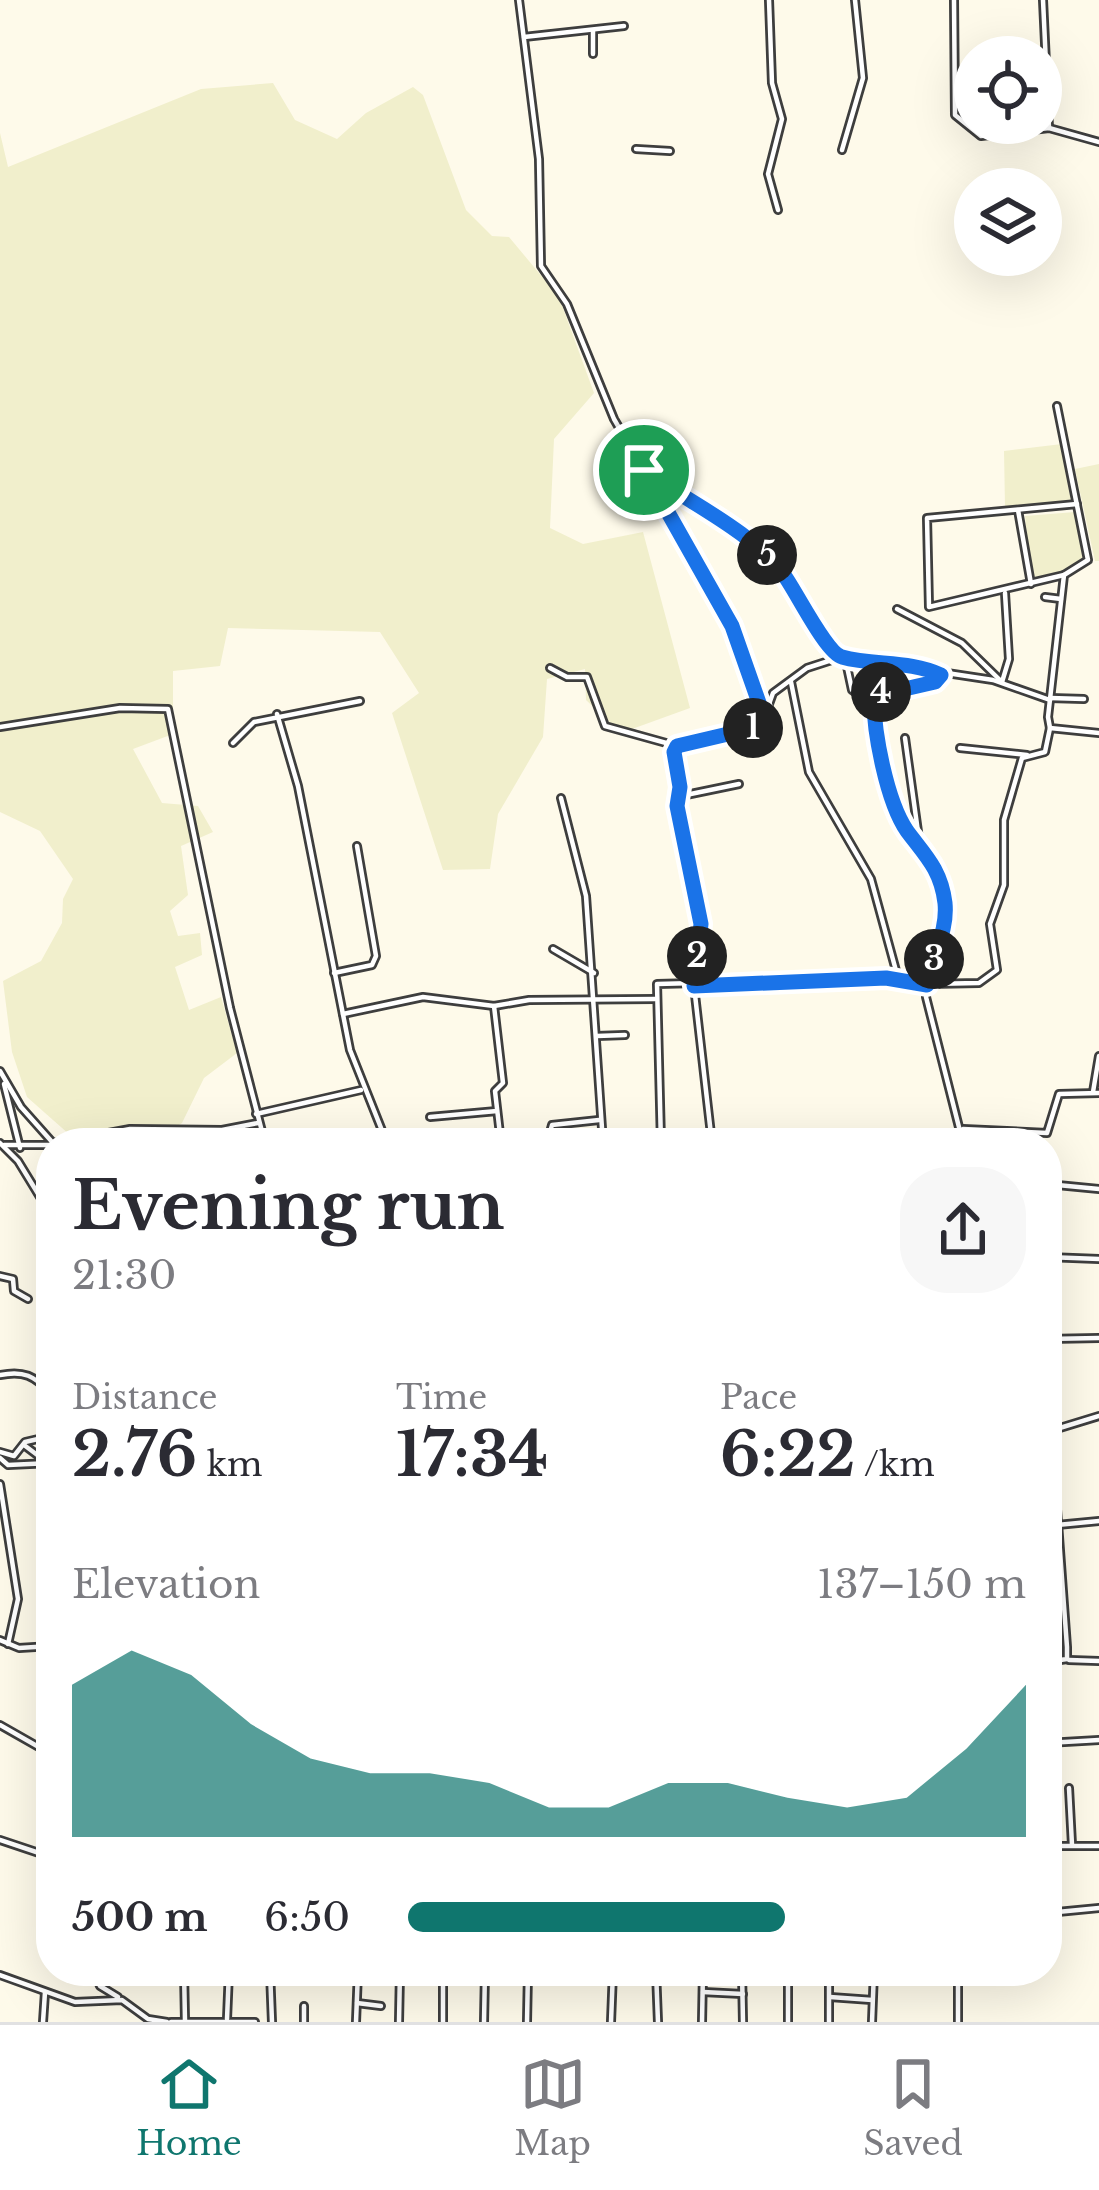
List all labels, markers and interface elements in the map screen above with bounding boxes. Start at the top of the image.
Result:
map controls [954,36,1062,276]
button: locate [954,36,1062,144]
button: layers [954,168,1062,276]
pin [593,419,695,521]
icon: arrive [611,437,677,503]
pin: 5 [737,525,797,585]
text: 5 [757,534,777,575]
pin: 4 [851,662,911,722]
text: 4 [870,671,892,712]
pin: 1 [723,698,783,758]
text: 1 [746,707,760,748]
pin: 2 [667,926,727,986]
pin: 3 [904,929,964,989]
text: 2 [686,935,708,976]
text: 3 [923,938,945,979]
text: Evening run [72,1165,505,1247]
button: share [900,1167,1026,1293]
text: 21:30 [72,1251,176,1300]
text: Distance [72,1377,218,1418]
text: Time [396,1377,487,1418]
text: Pace [720,1377,797,1418]
text: 2.76 [72,1418,197,1492]
text: 17:34 [396,1418,548,1492]
text: 6:22 [720,1418,856,1492]
text: km [197,1444,263,1485]
text: /km [856,1444,935,1485]
text: Elevation [72,1560,260,1609]
text: 137–150 m [817,1560,1026,1609]
text: 500 m [72,1893,208,1942]
text: 6:50 [264,1893,350,1942]
tab: Home [136,2051,242,2164]
tab: Map [514,2051,591,2164]
tab: Saved [863,2051,963,2164]

